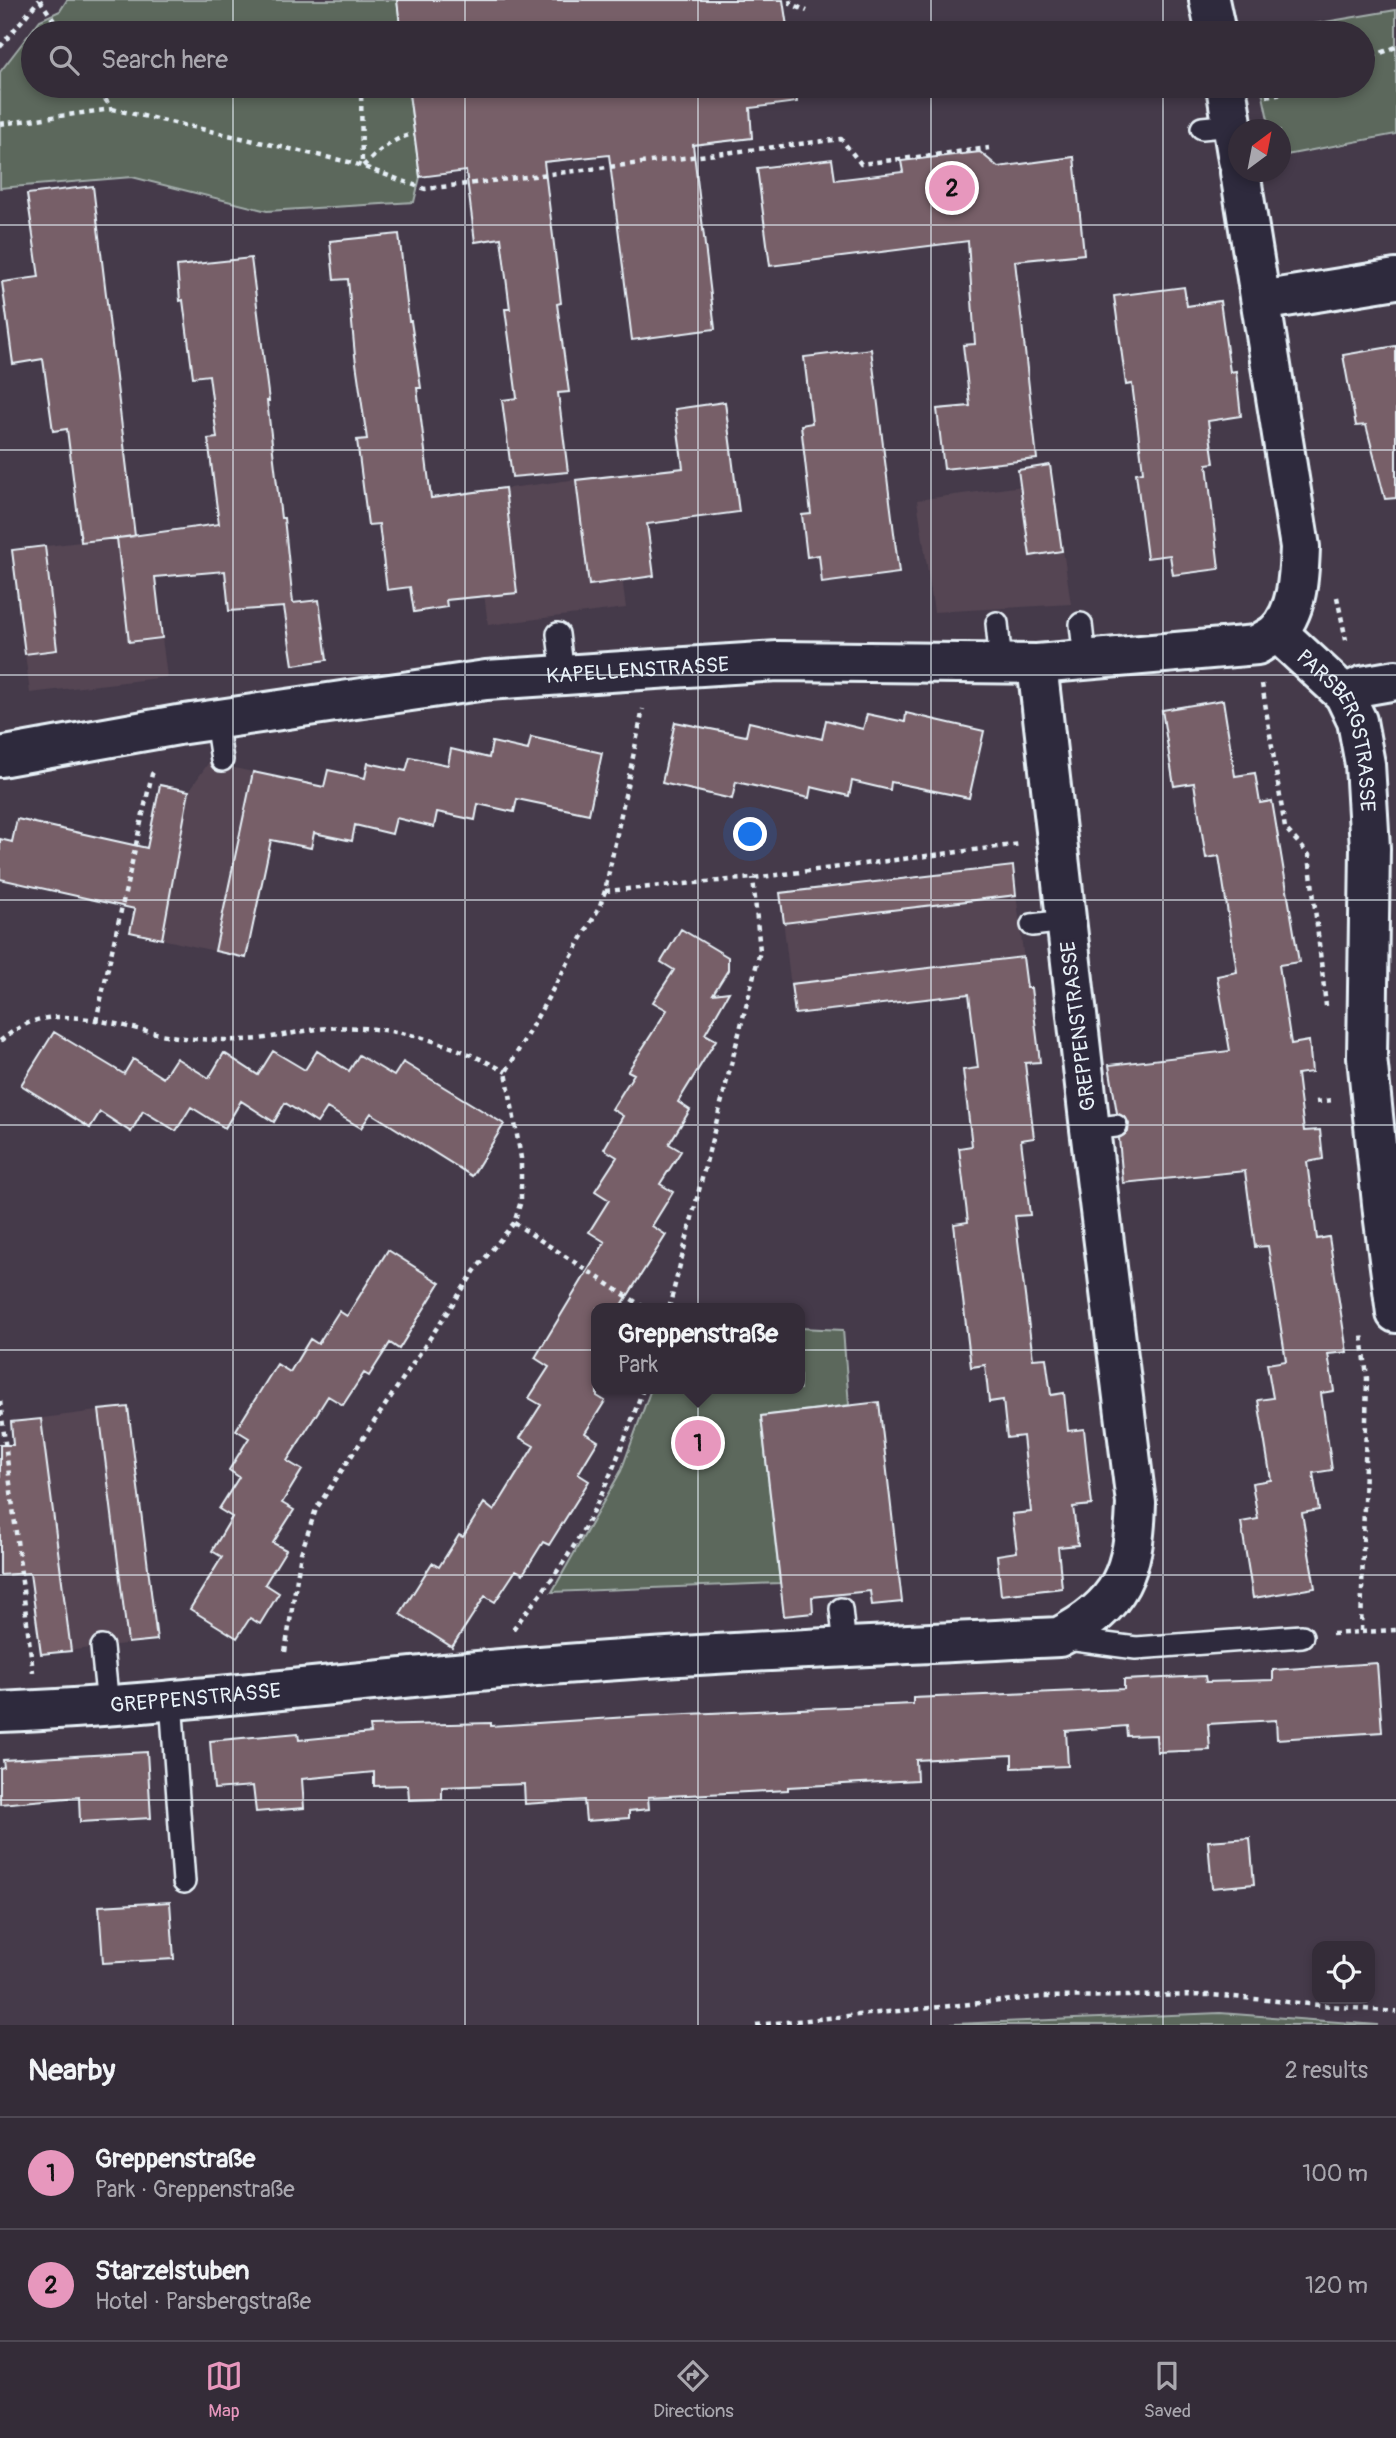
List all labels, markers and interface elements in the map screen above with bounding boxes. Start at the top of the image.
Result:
search box [21,21,1375,98]
icon: search [45,41,83,79]
text: Search here [101,44,228,76]
north arrow [1228,119,1291,182]
pin: 2 [929,162,975,214]
street label: PARSBERGSTRASSE [1290,644,1381,813]
street label: KAPELLENSTRASSE [545,651,730,690]
your location [733,817,767,851]
street label: GREPPENSTRASSE [1055,939,1102,1112]
popup [591,1303,805,1394]
text: Greppenstraße [618,1318,778,1350]
text: Park [618,1350,658,1379]
pin: 1 [675,1417,721,1469]
street label: GREPPENSTRASSE [109,1677,282,1719]
map controls [1312,1941,1375,2004]
button: locate [1312,1941,1375,2004]
text: Nearby [28,2052,115,2089]
text: 2 results [1285,2056,1368,2085]
text: Greppenstraße [95,2143,255,2175]
text: 1 [47,2159,56,2188]
text: 100 m [1302,2159,1368,2188]
text: Park · Greppenstraße [95,2175,295,2204]
text: Starzelstuben [95,2255,250,2287]
text: 2 [45,2271,57,2300]
text: 120 m [1305,2271,1368,2300]
text: Hotel · Parsbergstraße [95,2287,311,2316]
tab: Map [205,2357,243,2423]
tab: Directions [653,2357,734,2423]
tab: Saved [1144,2357,1191,2423]

